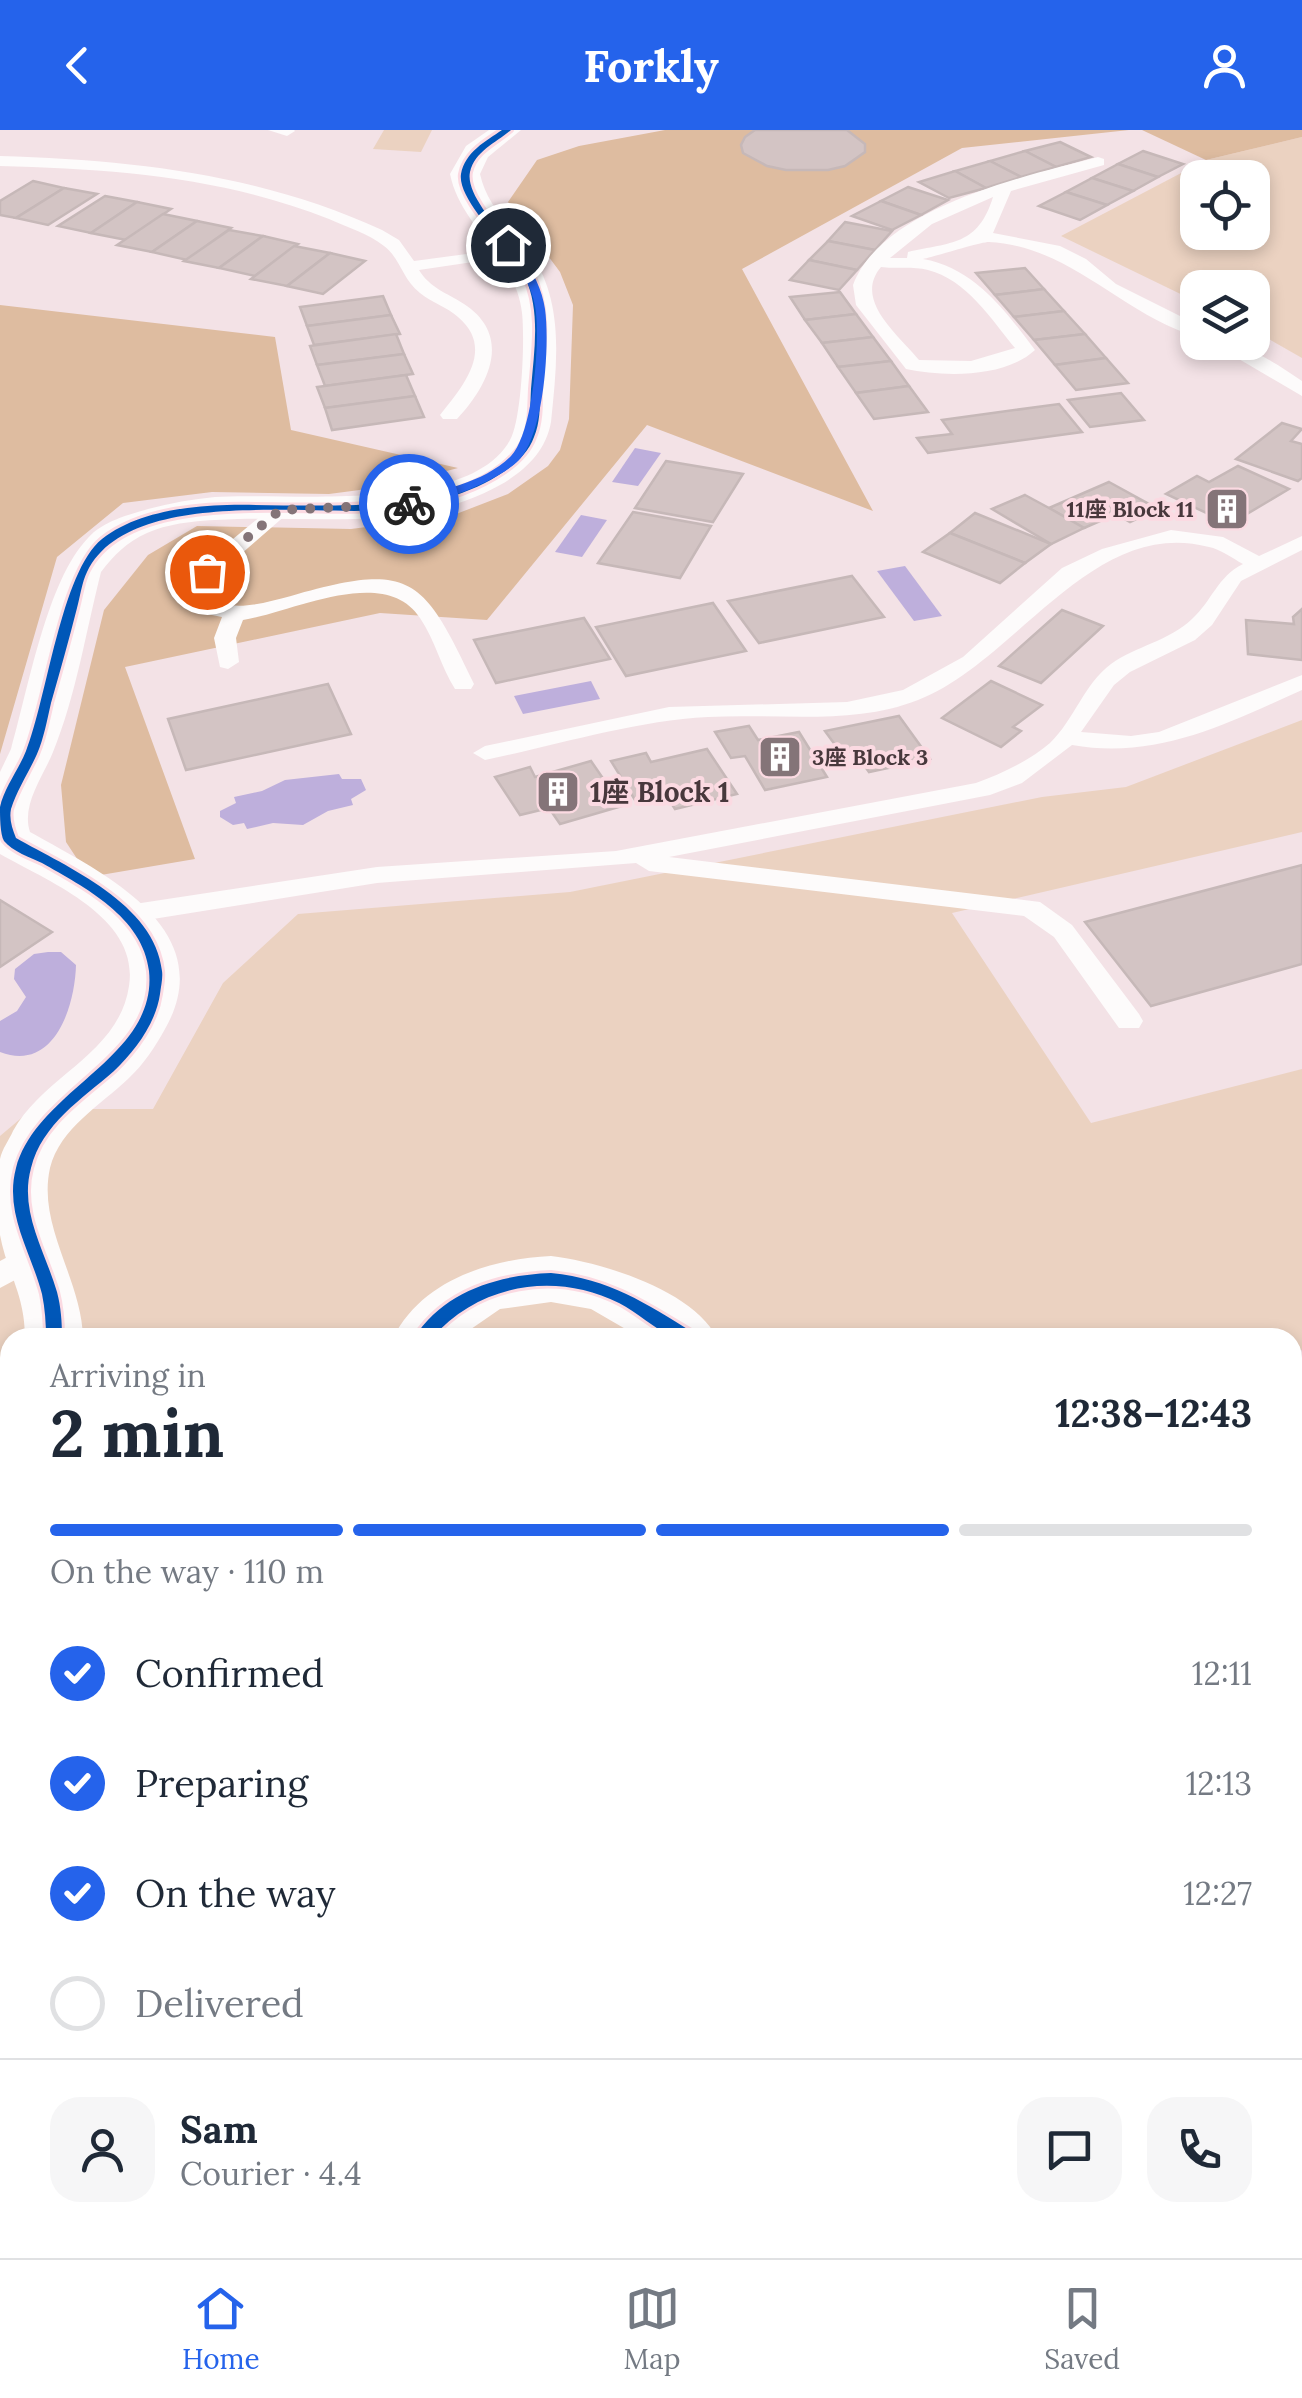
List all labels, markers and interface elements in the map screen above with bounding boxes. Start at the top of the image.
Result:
text: Forkly [583,37,719,94]
icon: back [50,38,105,93]
icon: person [1197,38,1252,93]
map controls [1180,160,1270,360]
button: locate [1180,160,1270,250]
pin [466,203,551,288]
icon: home [481,218,536,273]
button: layers [1180,270,1270,360]
courier [359,454,459,554]
icon: bike [382,477,437,532]
building icon: 11座 Block 11 [1204,486,1250,532]
place label: 11座 Block 11 [1067,495,1194,523]
pin [165,530,250,615]
icon: bag [180,545,235,600]
building icon: 3座 Block 3 [757,734,803,780]
place label: 3座 Block 3 [812,743,928,771]
building icon: 1座 Block 1 [535,769,581,815]
place label: 1座 Block 1 [590,774,729,810]
text: Arriving in [50,1355,206,1396]
text: 12:38–12:43 [1055,1389,1252,1437]
text: 2 min [50,1392,224,1475]
text: On the way · 110 m [50,1551,324,1592]
icon: check [50,1646,105,1701]
text: Confirmed [135,1649,324,1697]
text: 12:11 [1192,1653,1252,1694]
icon: check [50,1756,105,1811]
text: Preparing [135,1759,308,1807]
text: 12:13 [1186,1763,1252,1804]
icon: check [50,1866,105,1921]
text: On the way [135,1869,336,1917]
text: 12:27 [1183,1873,1252,1914]
text: Delivered [135,1979,304,2027]
button: person [50,2097,155,2202]
button: chat [1017,2097,1122,2202]
button: phone [1147,2097,1252,2202]
text: Sam [180,2105,258,2153]
text: Courier · 4.4 [180,2153,362,2194]
tab: Home [182,2281,260,2377]
tab: Map [624,2281,680,2377]
tab: Saved [1044,2281,1120,2377]

